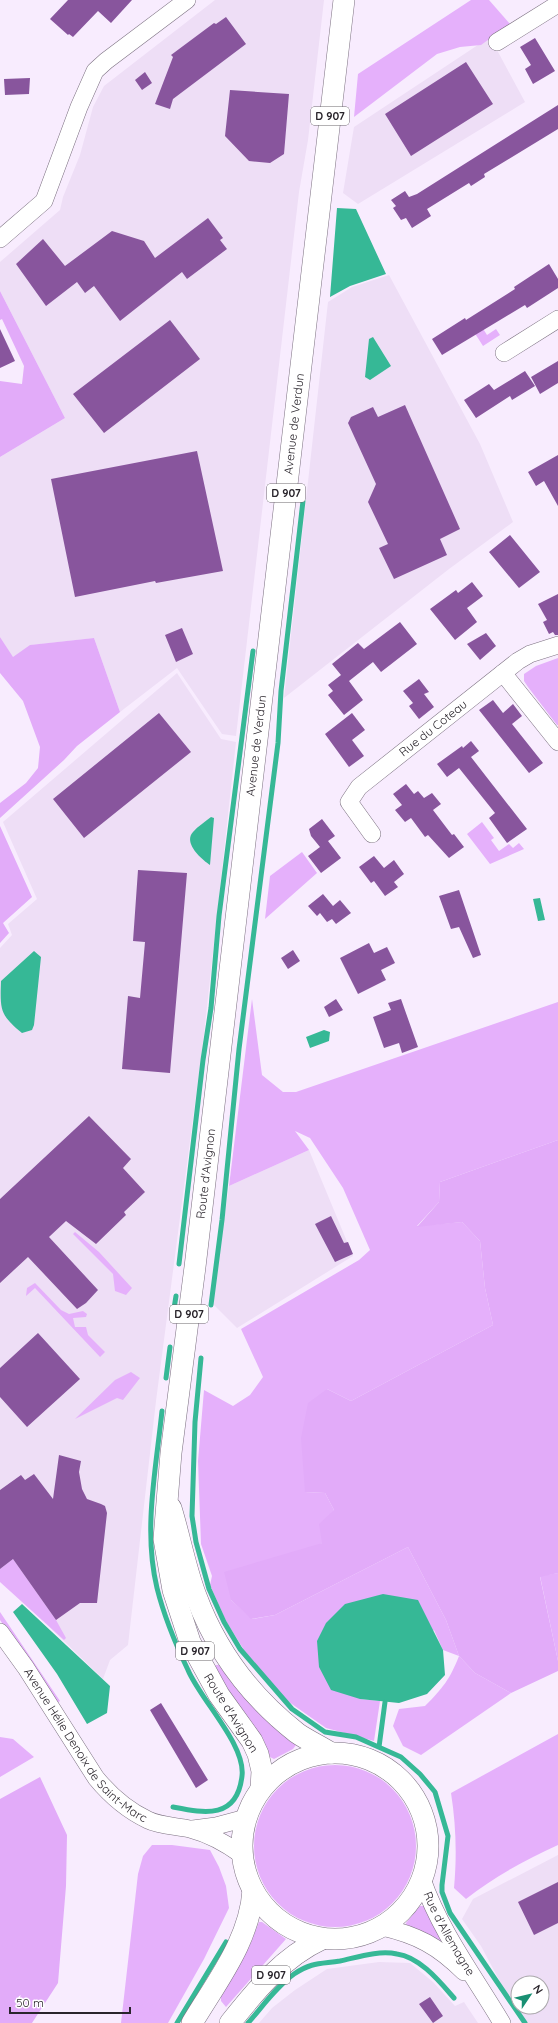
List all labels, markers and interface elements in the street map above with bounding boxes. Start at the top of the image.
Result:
road number: D 907 [311,107,349,125]
street label: Avenue de Verdun [280,372,307,475]
road number: D 907 [267,484,305,502]
street label: Avenue de Verdun [242,694,269,797]
street label: Rue du Coteau [396,696,470,759]
street label: Route d'Avignon [193,1128,218,1220]
road number: D 907 [170,1305,208,1323]
road number: D 907 [176,1642,214,1660]
street label: Avenue Hélie Denoix de Saint-Marc [21,1665,150,1825]
street label: Route d'Avignon [201,1670,262,1755]
street label: Rue d'Allemagne [420,1889,479,1978]
road number: D 907 [252,1966,290,1984]
north arrow [510,1975,550,2015]
text: N [530,1982,546,1997]
scale bar [10,1989,130,2015]
text: 50 m [16,1995,44,2010]

